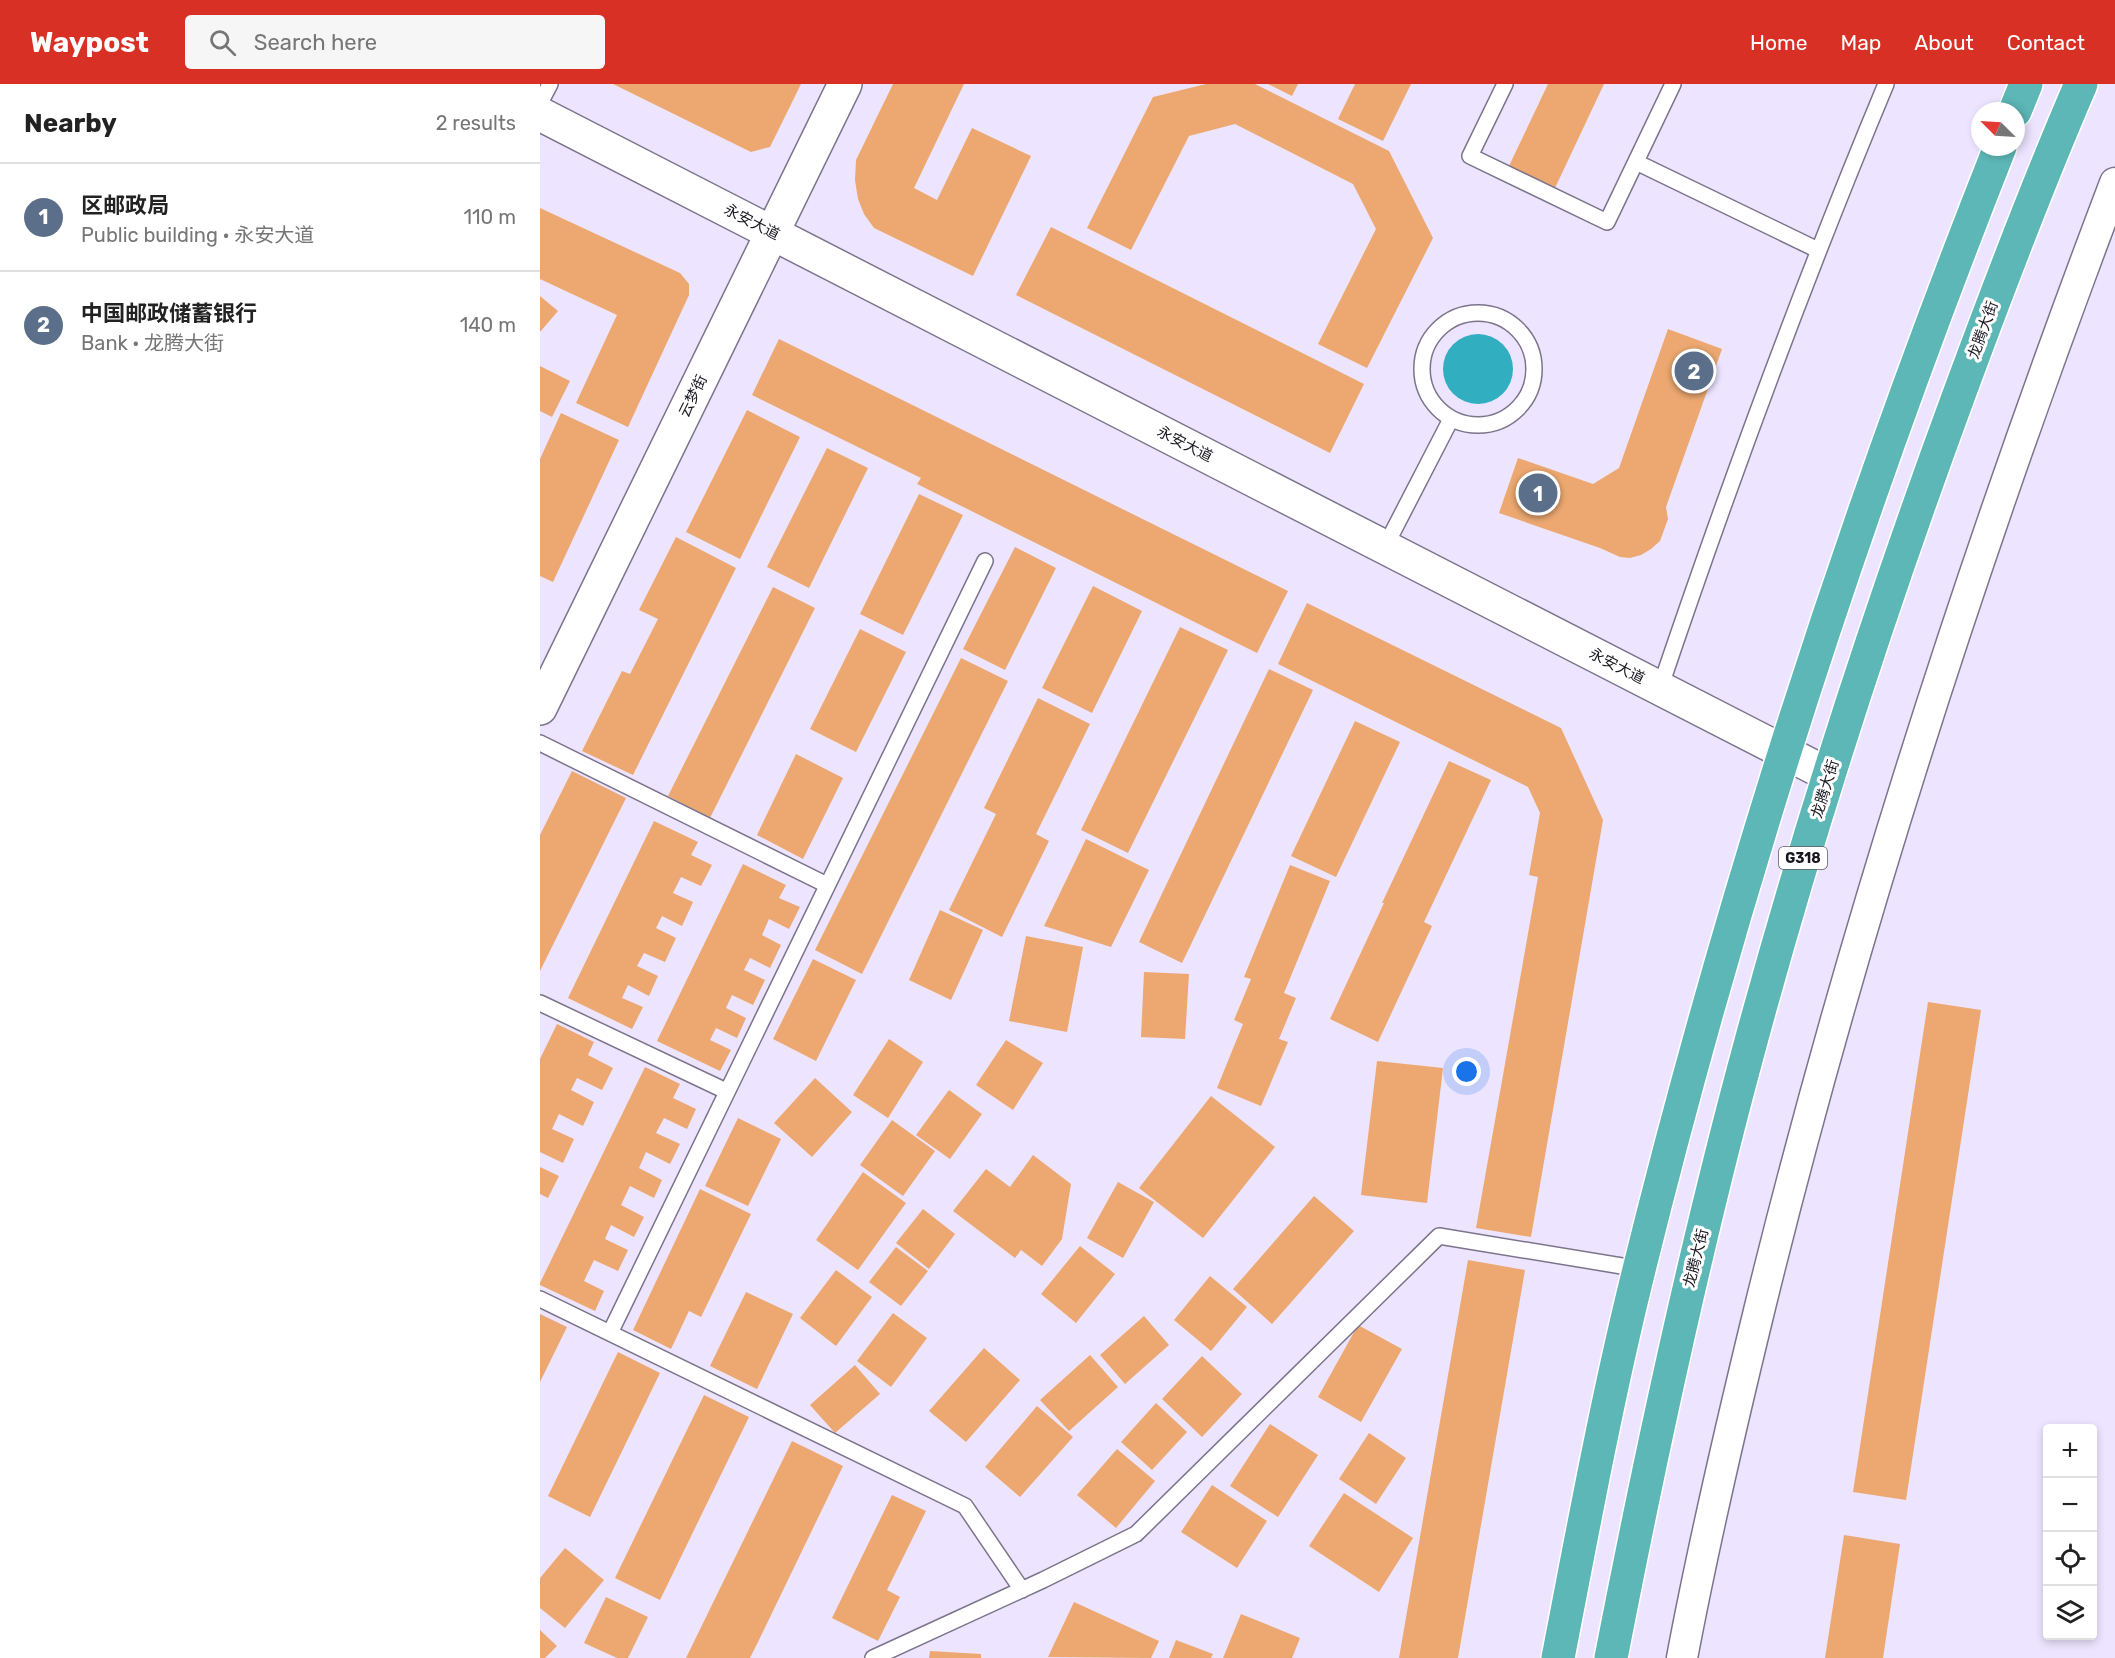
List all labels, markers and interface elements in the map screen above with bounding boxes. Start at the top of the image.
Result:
search box [185,15,605,69]
text: Waypost [30,26,149,59]
icon: search [206,26,239,59]
text: Search here [254,29,377,56]
text: Home [1750,30,1807,55]
text: Map [1840,30,1881,55]
text: About [1914,30,1974,55]
text: Contact [2007,30,2085,55]
north arrow [1971,102,2025,156]
text: Nearby [24,108,117,139]
text: 2 results [436,111,516,135]
text: 区邮政局 [81,192,169,219]
street label: 永安大道 [721,200,783,244]
text: 1 [39,205,48,229]
text: 110 m [464,205,516,229]
text: Public building · 永安大道 [81,223,314,247]
street label: 龙腾大街 [1964,299,2002,361]
text: 中国邮政储蓄银行 [81,300,257,327]
text: 2 [37,313,50,337]
text: 140 m [460,313,516,337]
text: Bank · 龙腾大街 [81,331,224,355]
pin: 2 [1674,348,1714,394]
street label: 云梦街 [675,372,711,420]
street label: 永安大道 [1154,422,1216,466]
pin: 1 [1518,470,1558,516]
street label: 永安大道 [1586,644,1648,688]
street label: 龙腾大街 [1808,758,1842,820]
road number: G318 [1779,847,1827,869]
your location [1452,1057,1481,1086]
street label: 龙腾大街 [1680,1227,1712,1289]
map controls [2043,1424,2097,1640]
button: + [2043,1424,2097,1478]
button: − [2043,1478,2097,1532]
button: locate [2043,1532,2097,1586]
button: layers [2043,1586,2097,1640]

